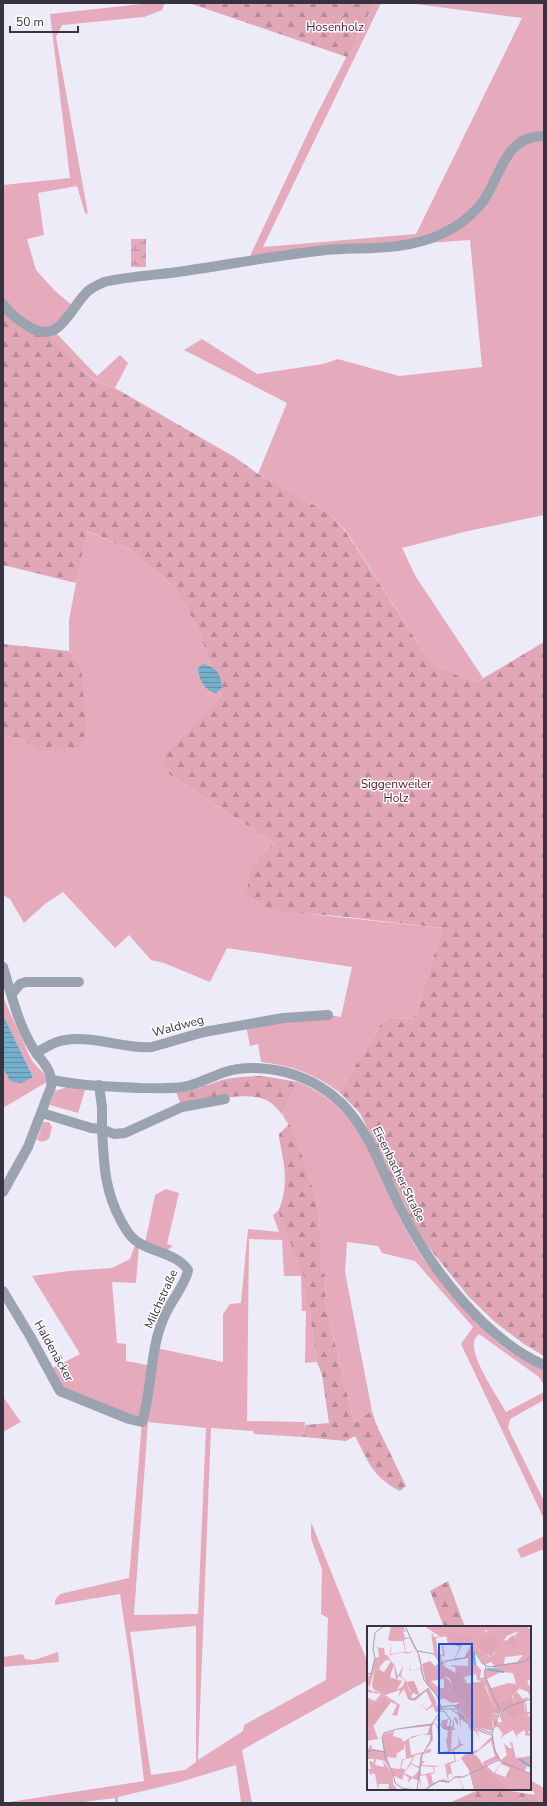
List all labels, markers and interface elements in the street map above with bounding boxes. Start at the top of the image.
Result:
scale bar [10,8,78,34]
text: 50 m [16,14,44,30]
park label: Hosenholz [306,19,364,35]
park label: Siggenweiler Holz [361,776,432,806]
street label: Waldweg [150,1011,206,1041]
street label: Eisenbacher Straße [369,1124,429,1224]
street label: Milchstraße [141,1267,181,1331]
street label: Haldenäcker [31,1318,78,1385]
inset map [367,1626,531,1790]

